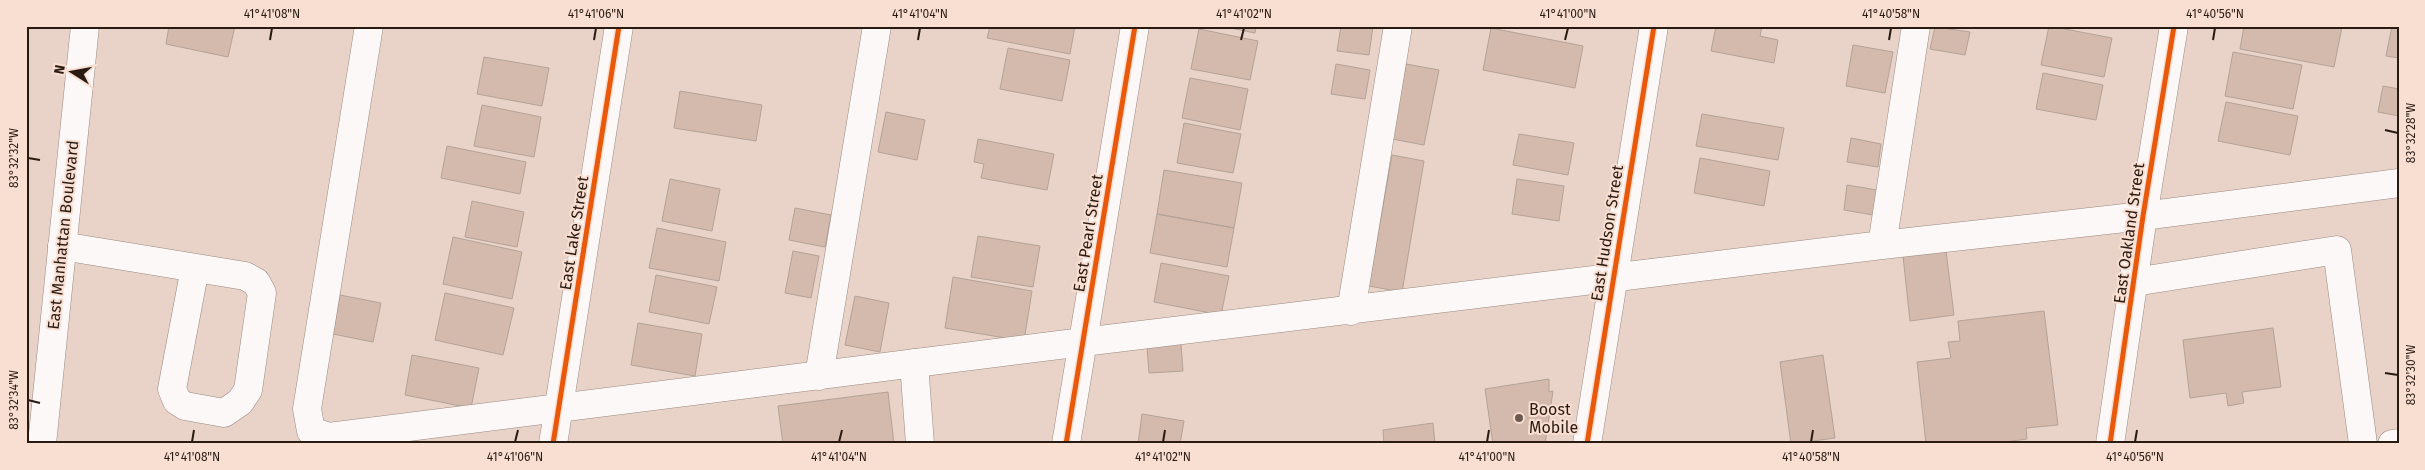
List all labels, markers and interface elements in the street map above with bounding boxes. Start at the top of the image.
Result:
text: 41°41'08"N [244,7,300,21]
text: 41°41'06"N [568,7,624,21]
text: 41°41'04"N [892,7,948,21]
text: 41°41'02"N [1216,7,1272,21]
text: 41°41'00"N [1540,7,1596,21]
text: 41°40'58"N [1862,7,1920,21]
text: 41°40'56"N [2186,7,2244,21]
north arrow [48,48,98,98]
text: N [50,63,69,76]
text: 83°32'28"W [2404,103,2418,163]
text: 83°32'32"W [7,128,21,188]
street label: East Manhattan Boulevard [44,140,82,330]
street label: East Oakland Street [2110,161,2148,305]
street label: East Hudson Street [1587,163,1627,303]
street label: East Pearl Street [1069,173,1107,293]
street label: East Lake Street [556,174,592,291]
text: 83°32'30"W [2404,345,2418,405]
text: 83°32'34"W [7,370,21,430]
place label: Boost Mobile [1529,400,1578,437]
marker: Boost Mobile [1513,412,1525,424]
text: 41°41'08"N [164,450,220,464]
text: 41°41'06"N [487,450,543,464]
text: 41°41'04"N [811,450,867,464]
text: 41°41'02"N [1135,450,1191,464]
text: 41°41'00"N [1459,450,1515,464]
text: 41°40'58"N [1782,450,1840,464]
text: 41°40'56"N [2106,450,2164,464]

